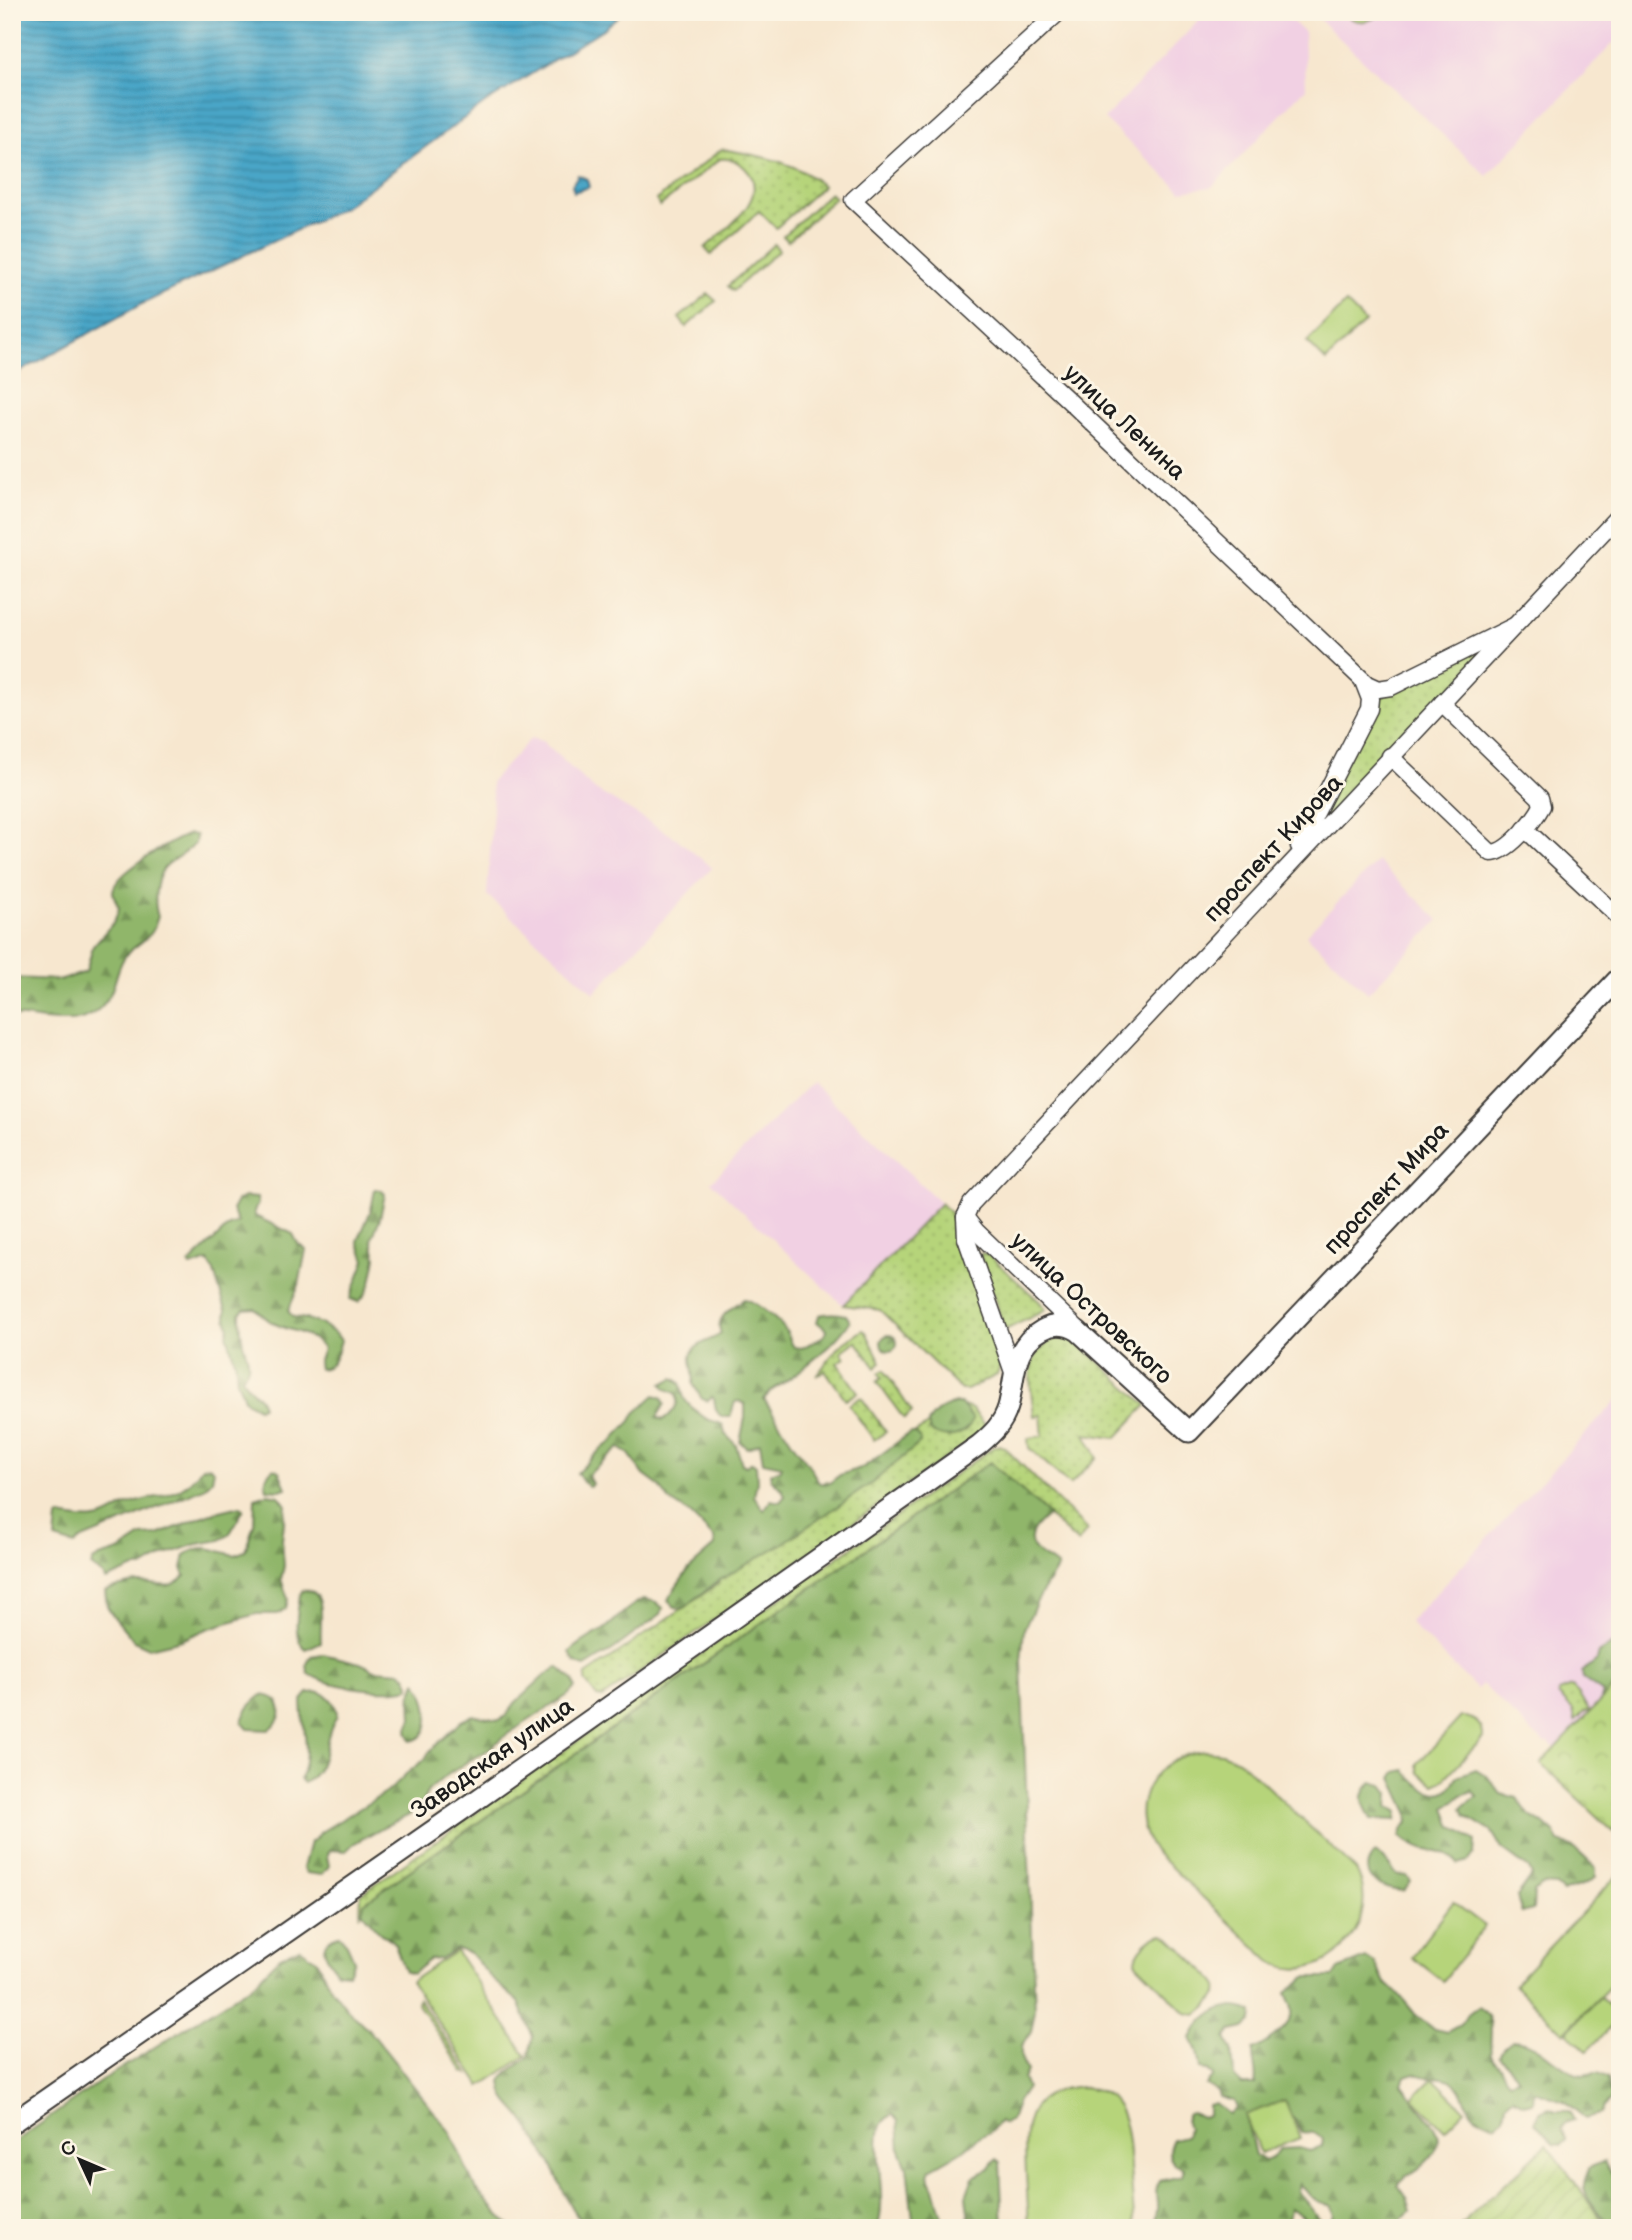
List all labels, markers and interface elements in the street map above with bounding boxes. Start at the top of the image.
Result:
street label: улица Ленина [1058,358,1192,486]
street label: проспект Кирова [1198,769,1349,928]
street label: проспект Мира [1318,1116,1455,1261]
street label: улица Островского [1005,1226,1178,1390]
street label: Заводская улица [405,1692,579,1825]
north arrow [46,2124,116,2194]
text: С [56,2136,82,2162]

